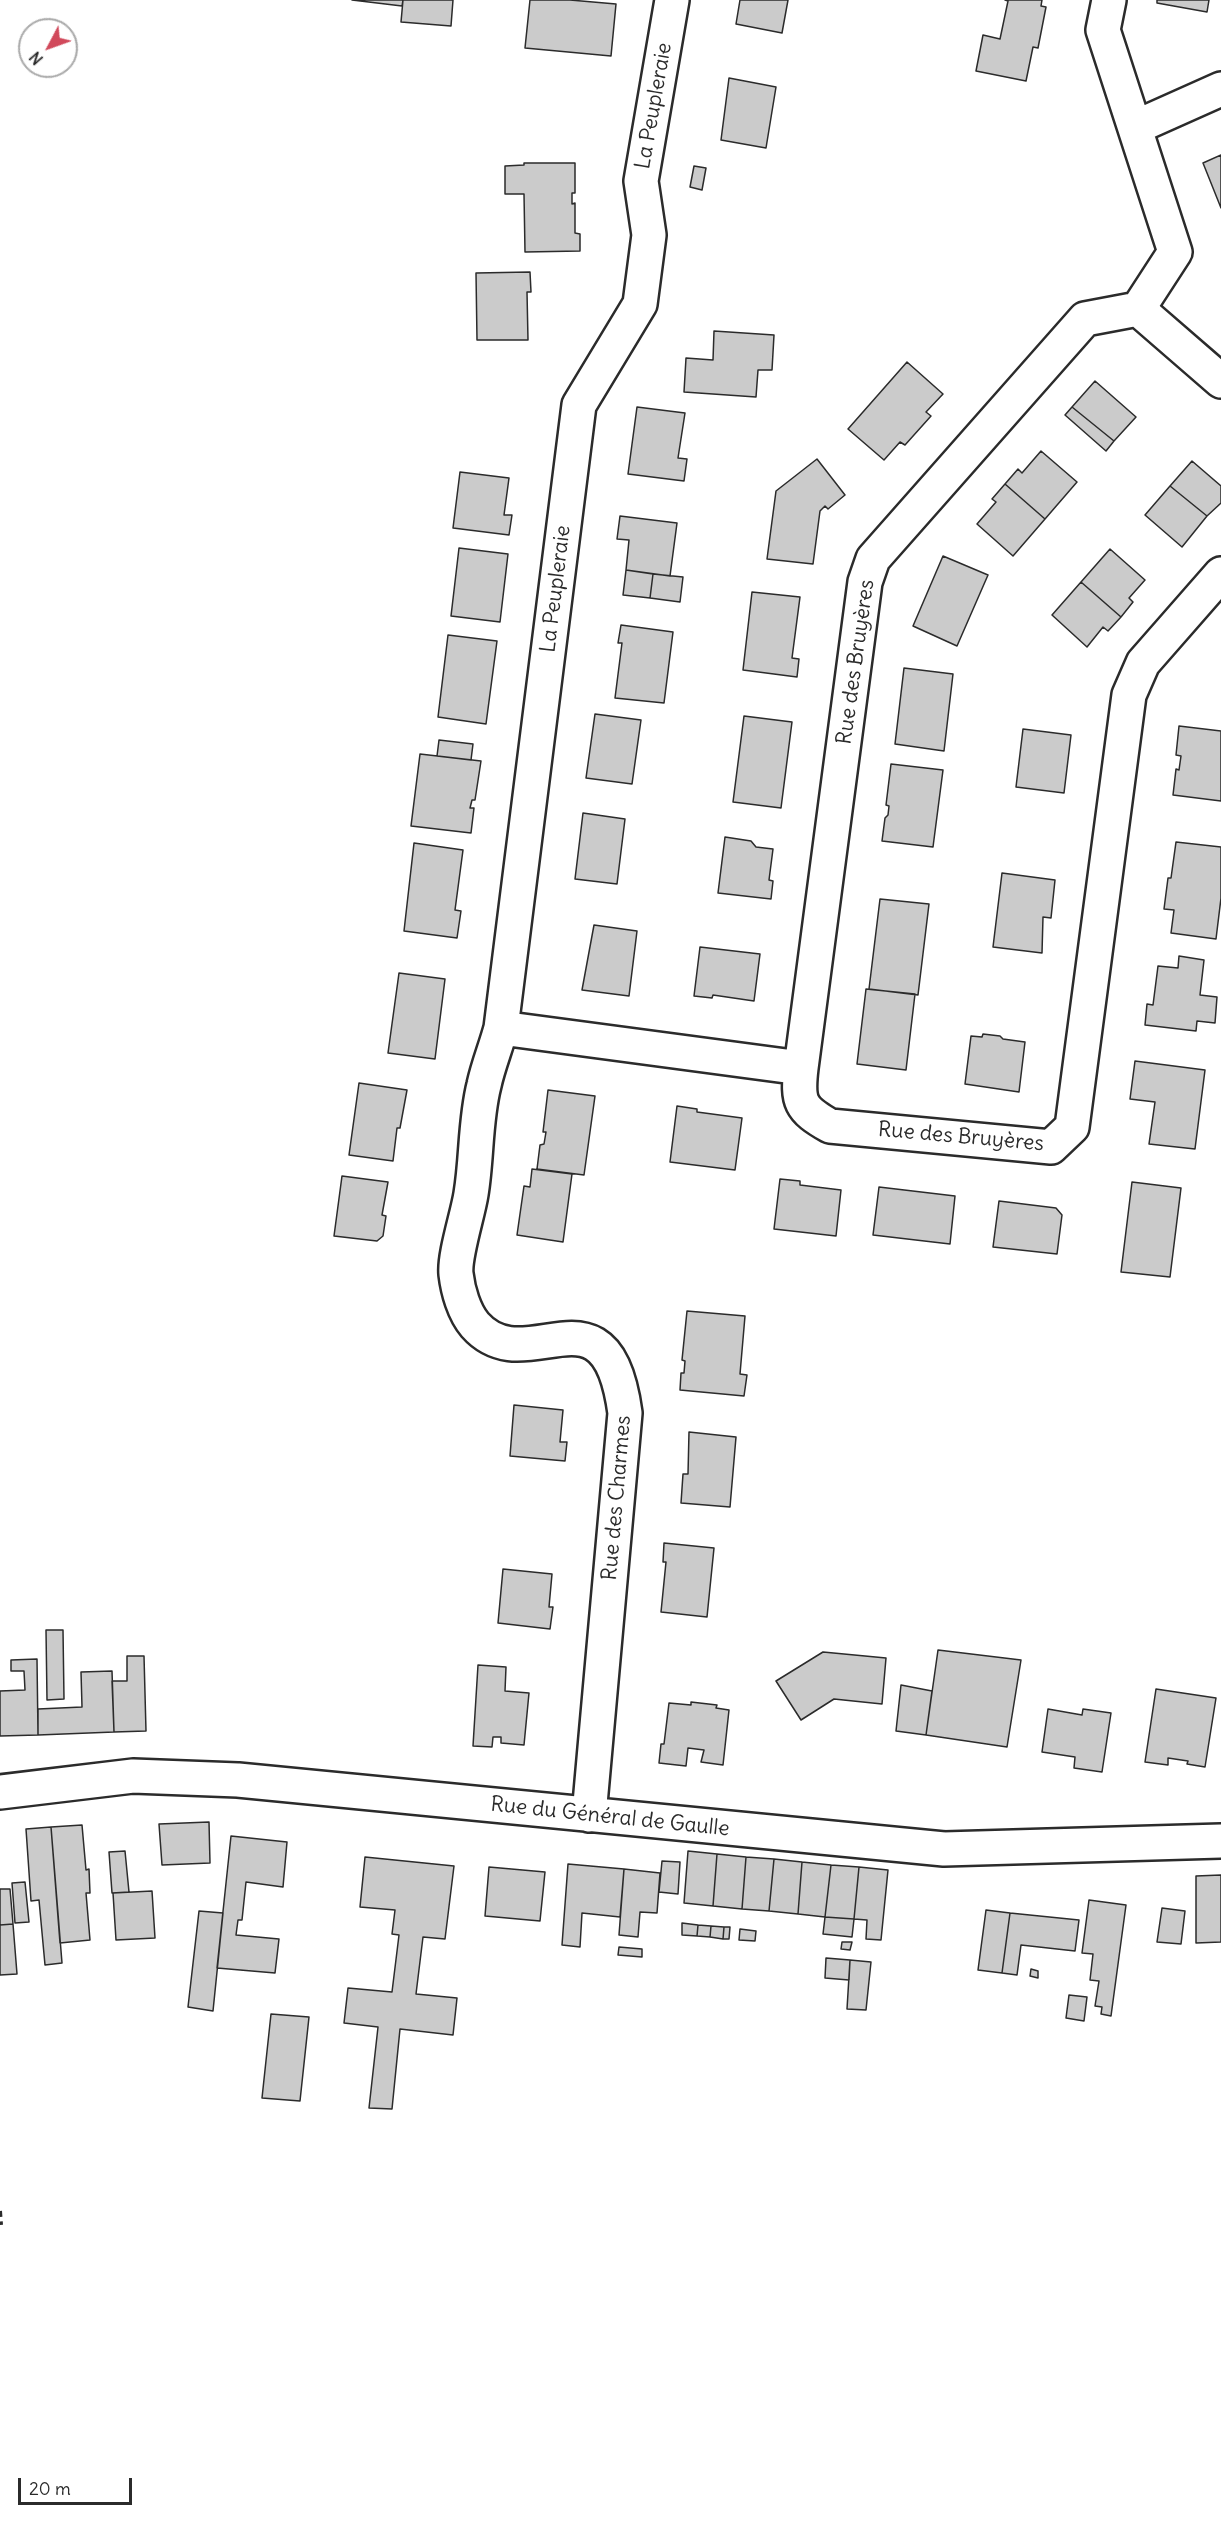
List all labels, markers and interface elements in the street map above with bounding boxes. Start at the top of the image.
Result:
north arrow [18,18,78,78]
street label: La Peupleraie [630,41,678,171]
text: N [25,48,47,69]
street label: La Peupleraie [536,524,576,654]
street label: Rue des Bruyères [832,578,880,746]
street label: Rue des Bruyères [877,1117,1045,1157]
street label: Rue des Charmes [597,1414,637,1582]
street label: Rue du Général de Gaulle [489,1792,731,1842]
scale bar [21,2466,135,2504]
text: 20 m [29,2477,71,2500]

